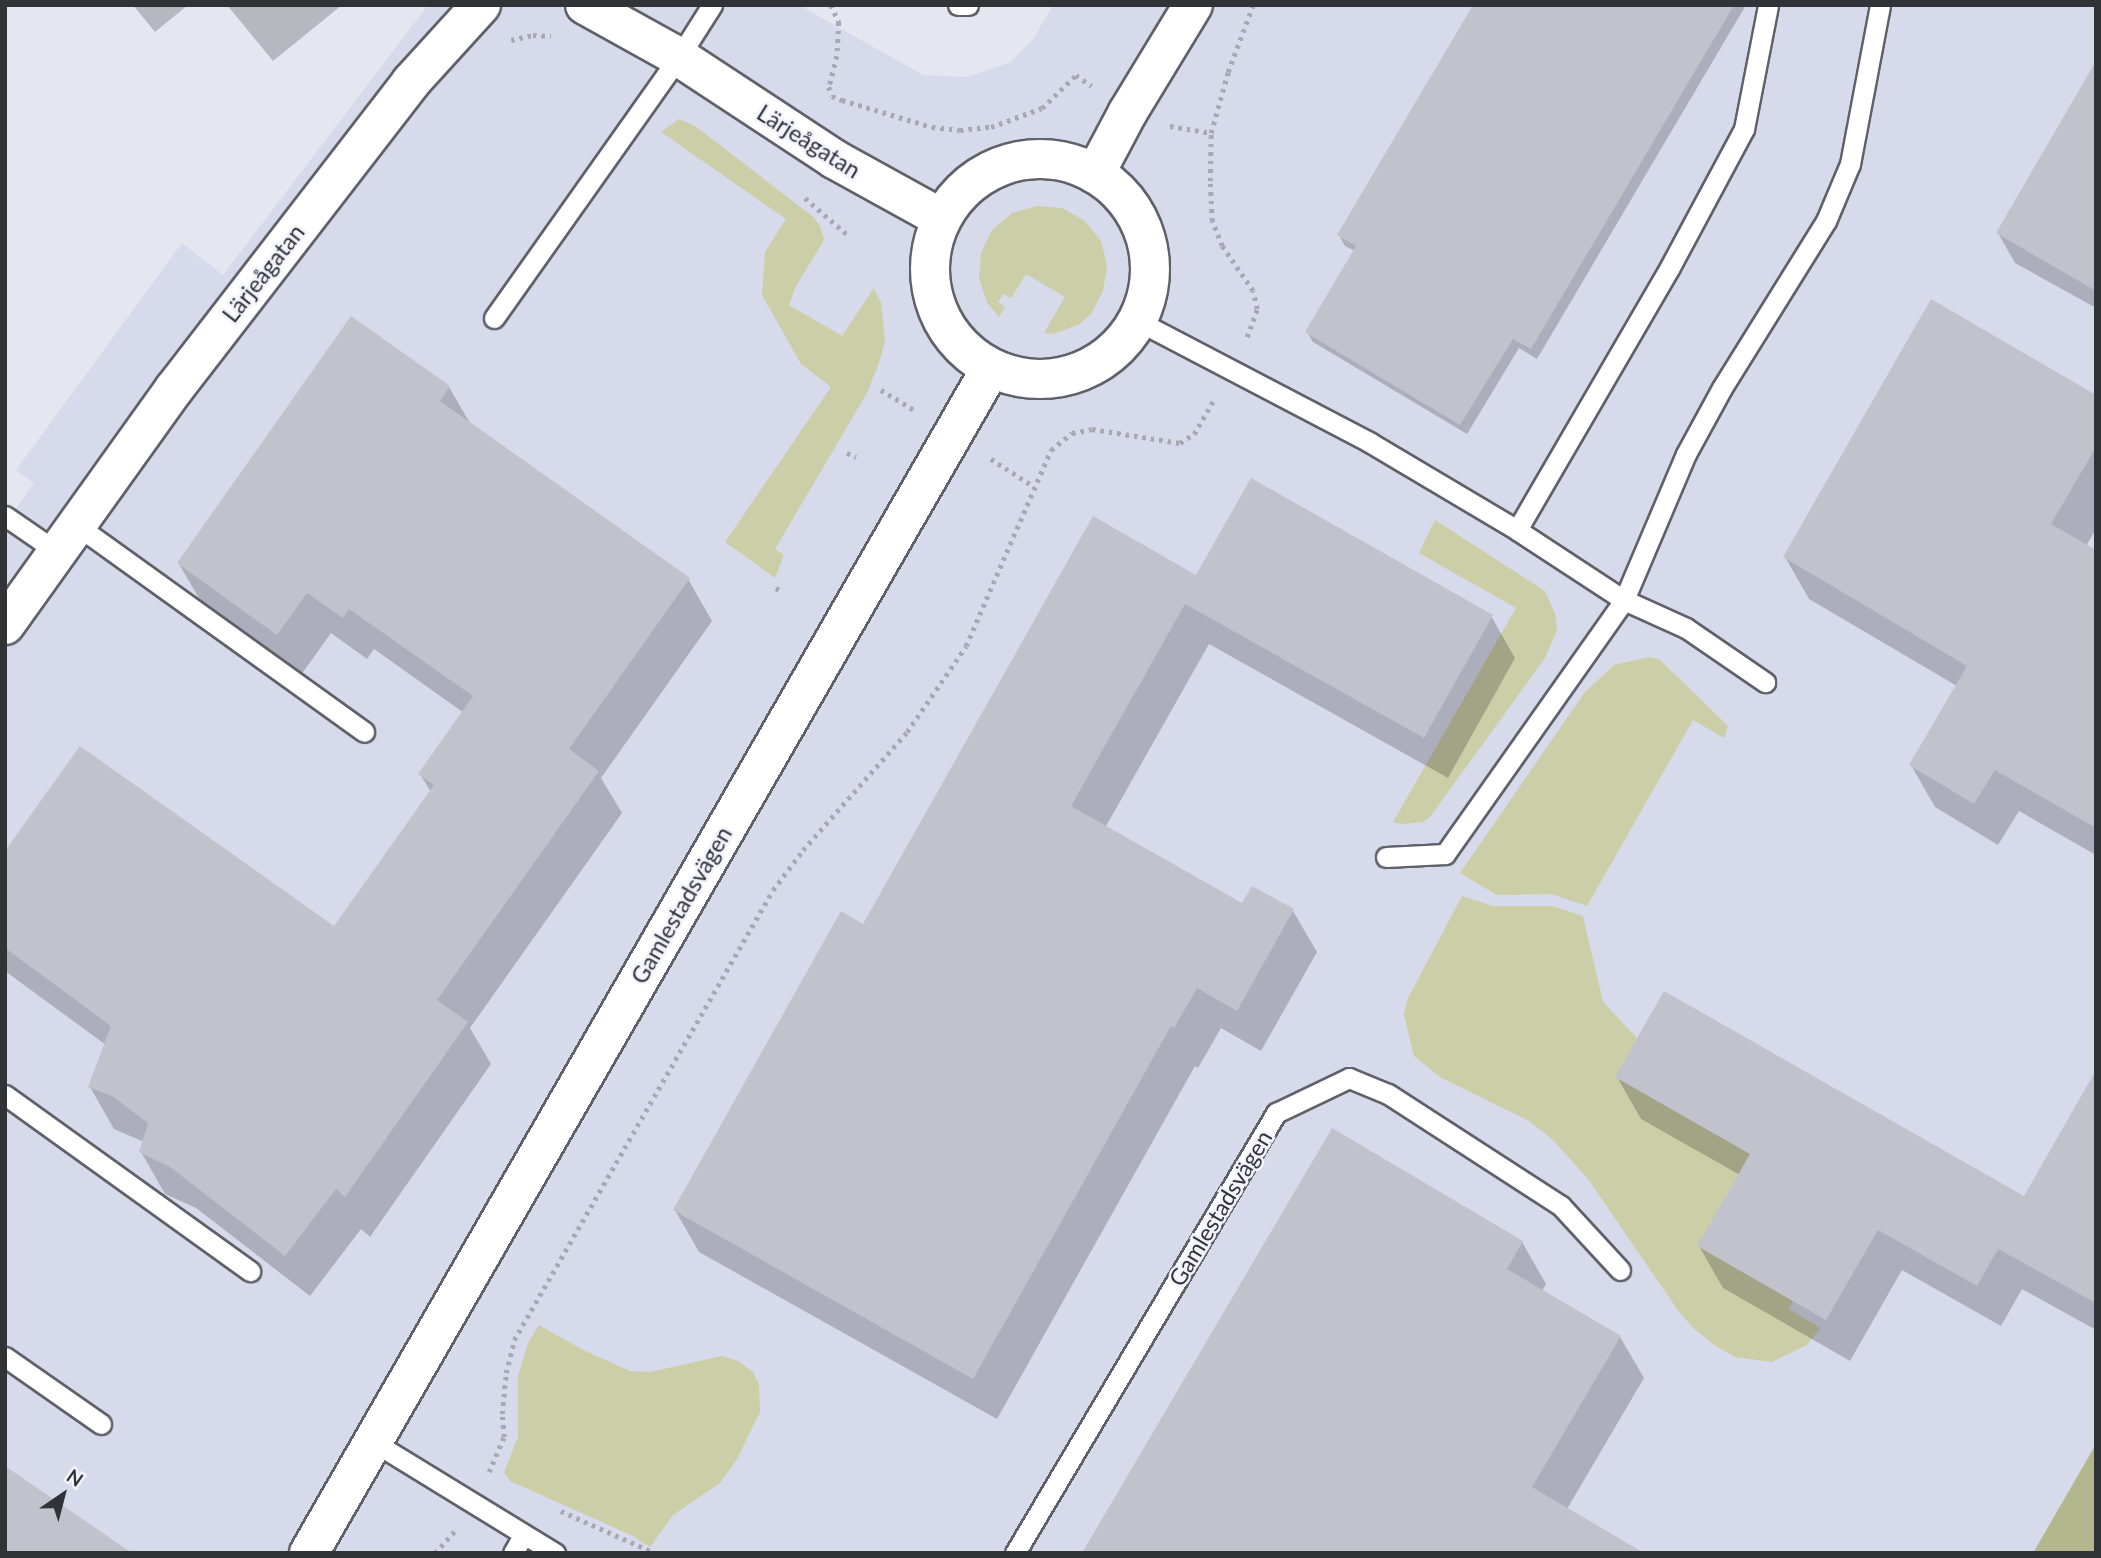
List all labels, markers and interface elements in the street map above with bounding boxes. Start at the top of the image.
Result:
street label: Lärjeågatan [752,98,866,184]
street label: Lärjeågatan [216,219,310,327]
street label: Gamlestadsvägen [625,822,737,988]
street label: Gamlestadsvägen [1163,1125,1277,1291]
north arrow [28,1460,98,1530]
text: N [63,1464,88,1491]

